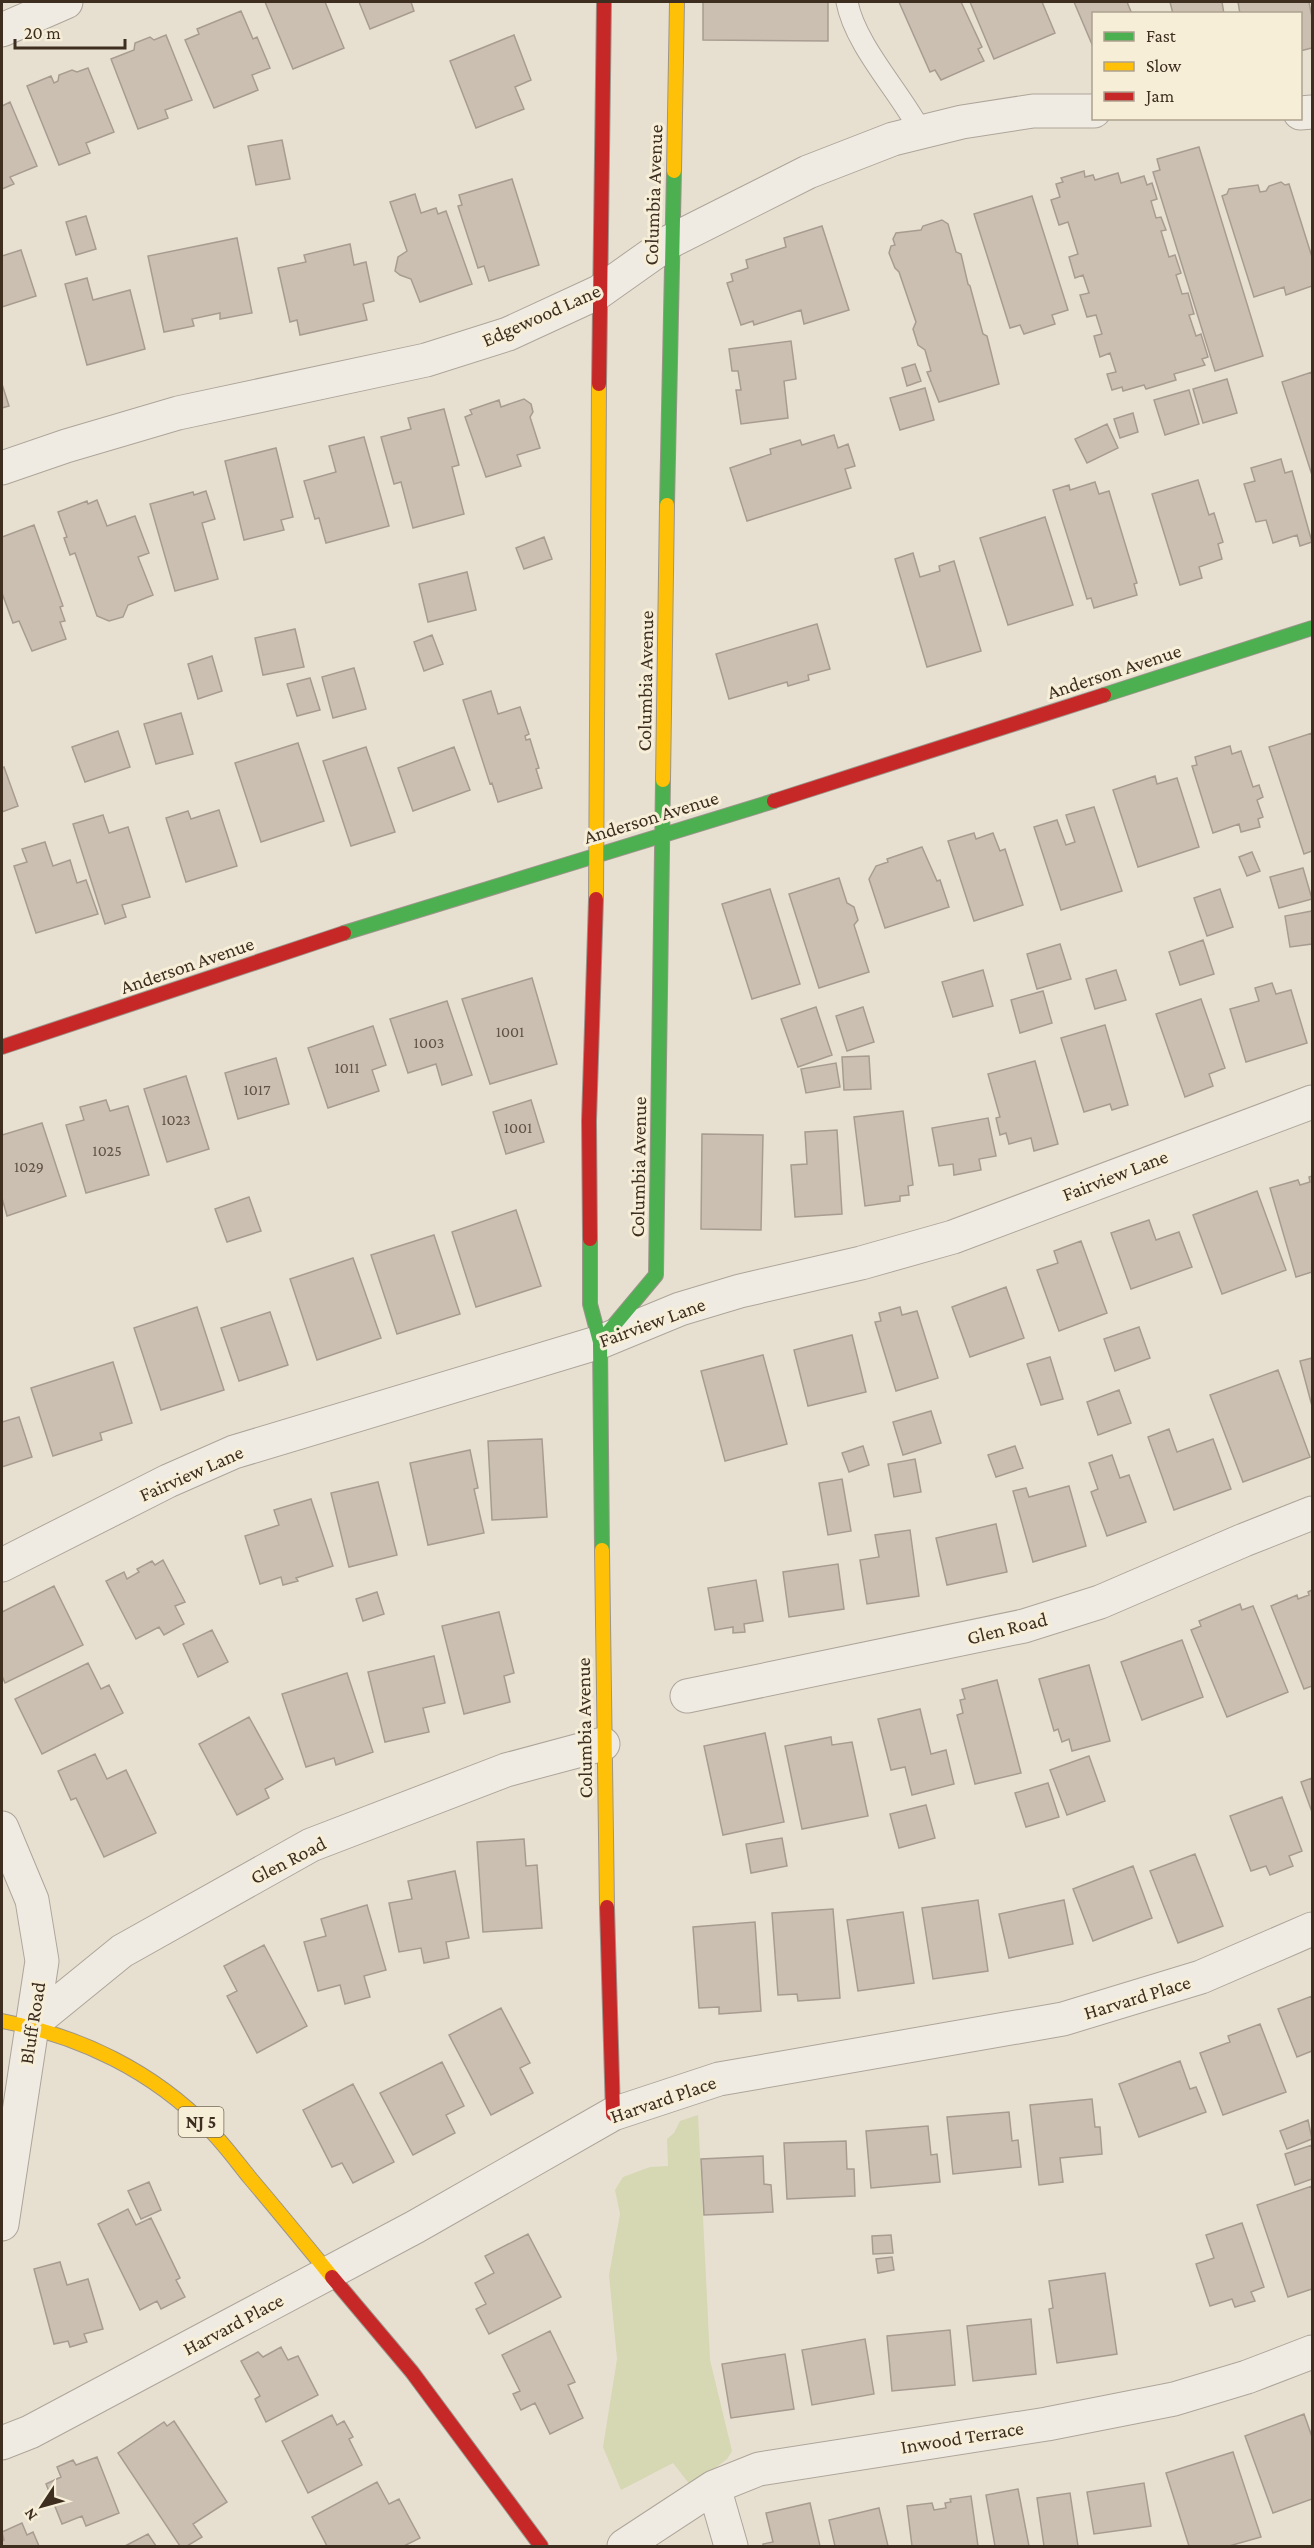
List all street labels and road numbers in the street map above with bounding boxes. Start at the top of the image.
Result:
street label: Columbia Avenue [640,124,666,266]
street label: Edgewood Lane [478,279,604,352]
street label: Columbia Avenue [633,610,657,752]
street label: Anderson Avenue [1044,639,1184,703]
street label: Anderson Avenue [581,786,721,848]
street label: Anderson Avenue [117,932,257,998]
street label: Columbia Avenue [626,1096,650,1238]
street label: Fairview Lane [1059,1145,1171,1205]
street label: Fairview Lane [596,1293,708,1351]
street label: Fairview Lane [136,1440,247,1506]
street label: Glen Road [965,1607,1050,1649]
street label: Columbia Avenue [572,1657,596,1799]
street label: Glen Road [247,1831,330,1888]
street label: Harvard Place [1081,1970,1193,2024]
street label: Bluff Road [15,1980,49,2066]
street label: Harvard Place [607,2071,719,2127]
road number: NJ 5 [178,2107,224,2137]
street label: Harvard Place [179,2288,287,2360]
street label: Inwood Terrace [899,2416,1025,2458]

